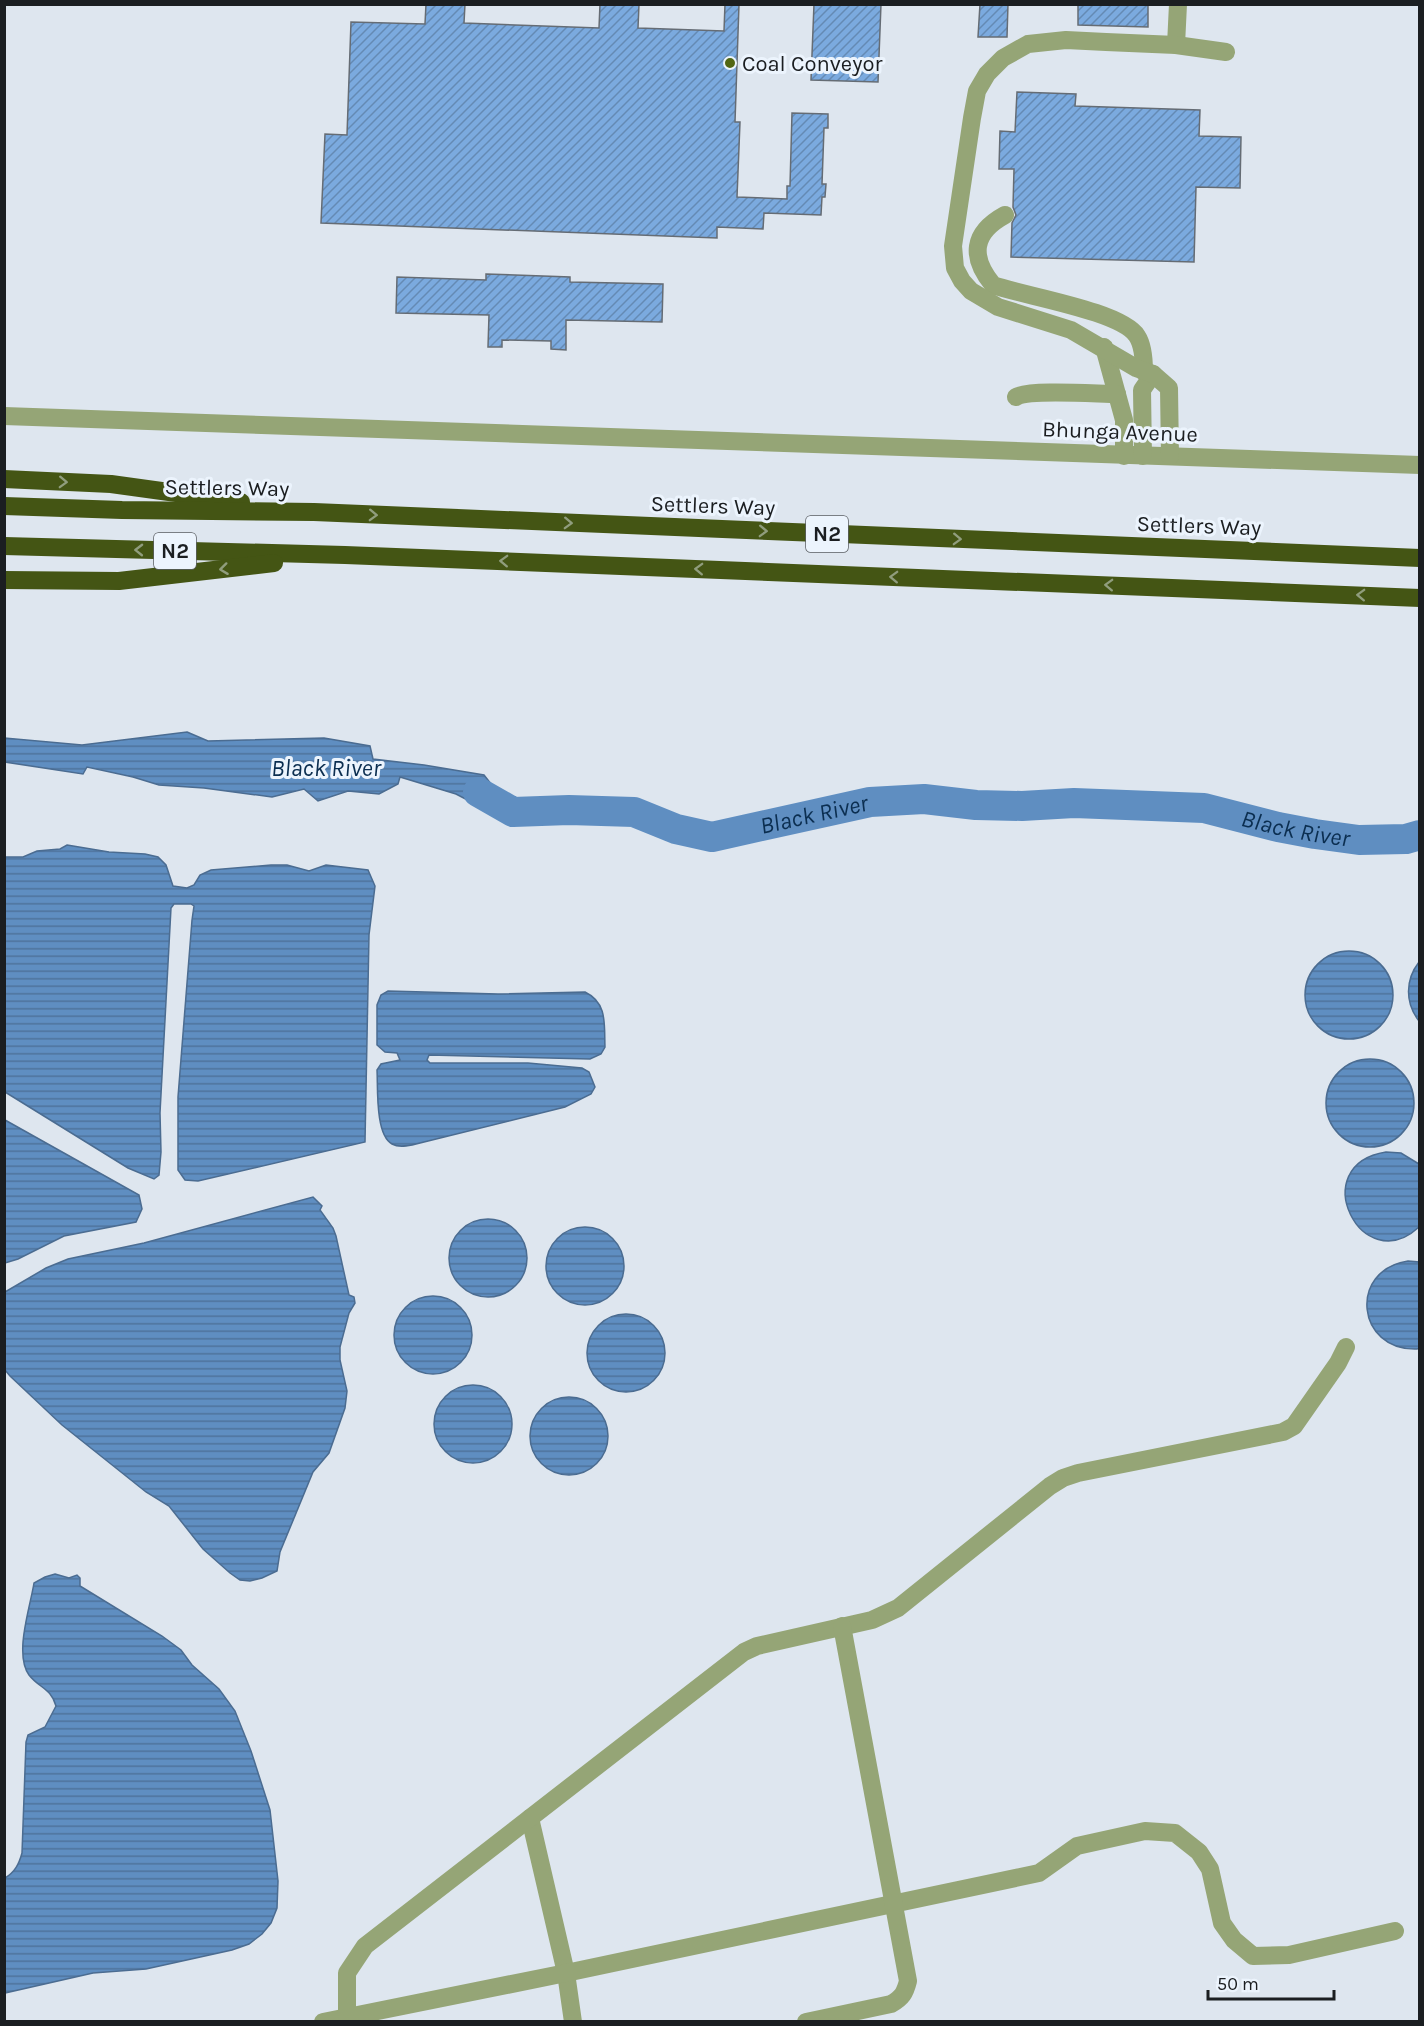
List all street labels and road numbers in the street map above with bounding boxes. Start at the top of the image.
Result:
street label: Bhunga Avenue [1042,416,1198,448]
street label: Settlers Way [164,474,290,502]
street label: Settlers Way [650,491,776,521]
street label: Settlers Way [1136,511,1262,541]
road number: N2 [806,516,848,552]
road number: N2 [154,533,196,569]

